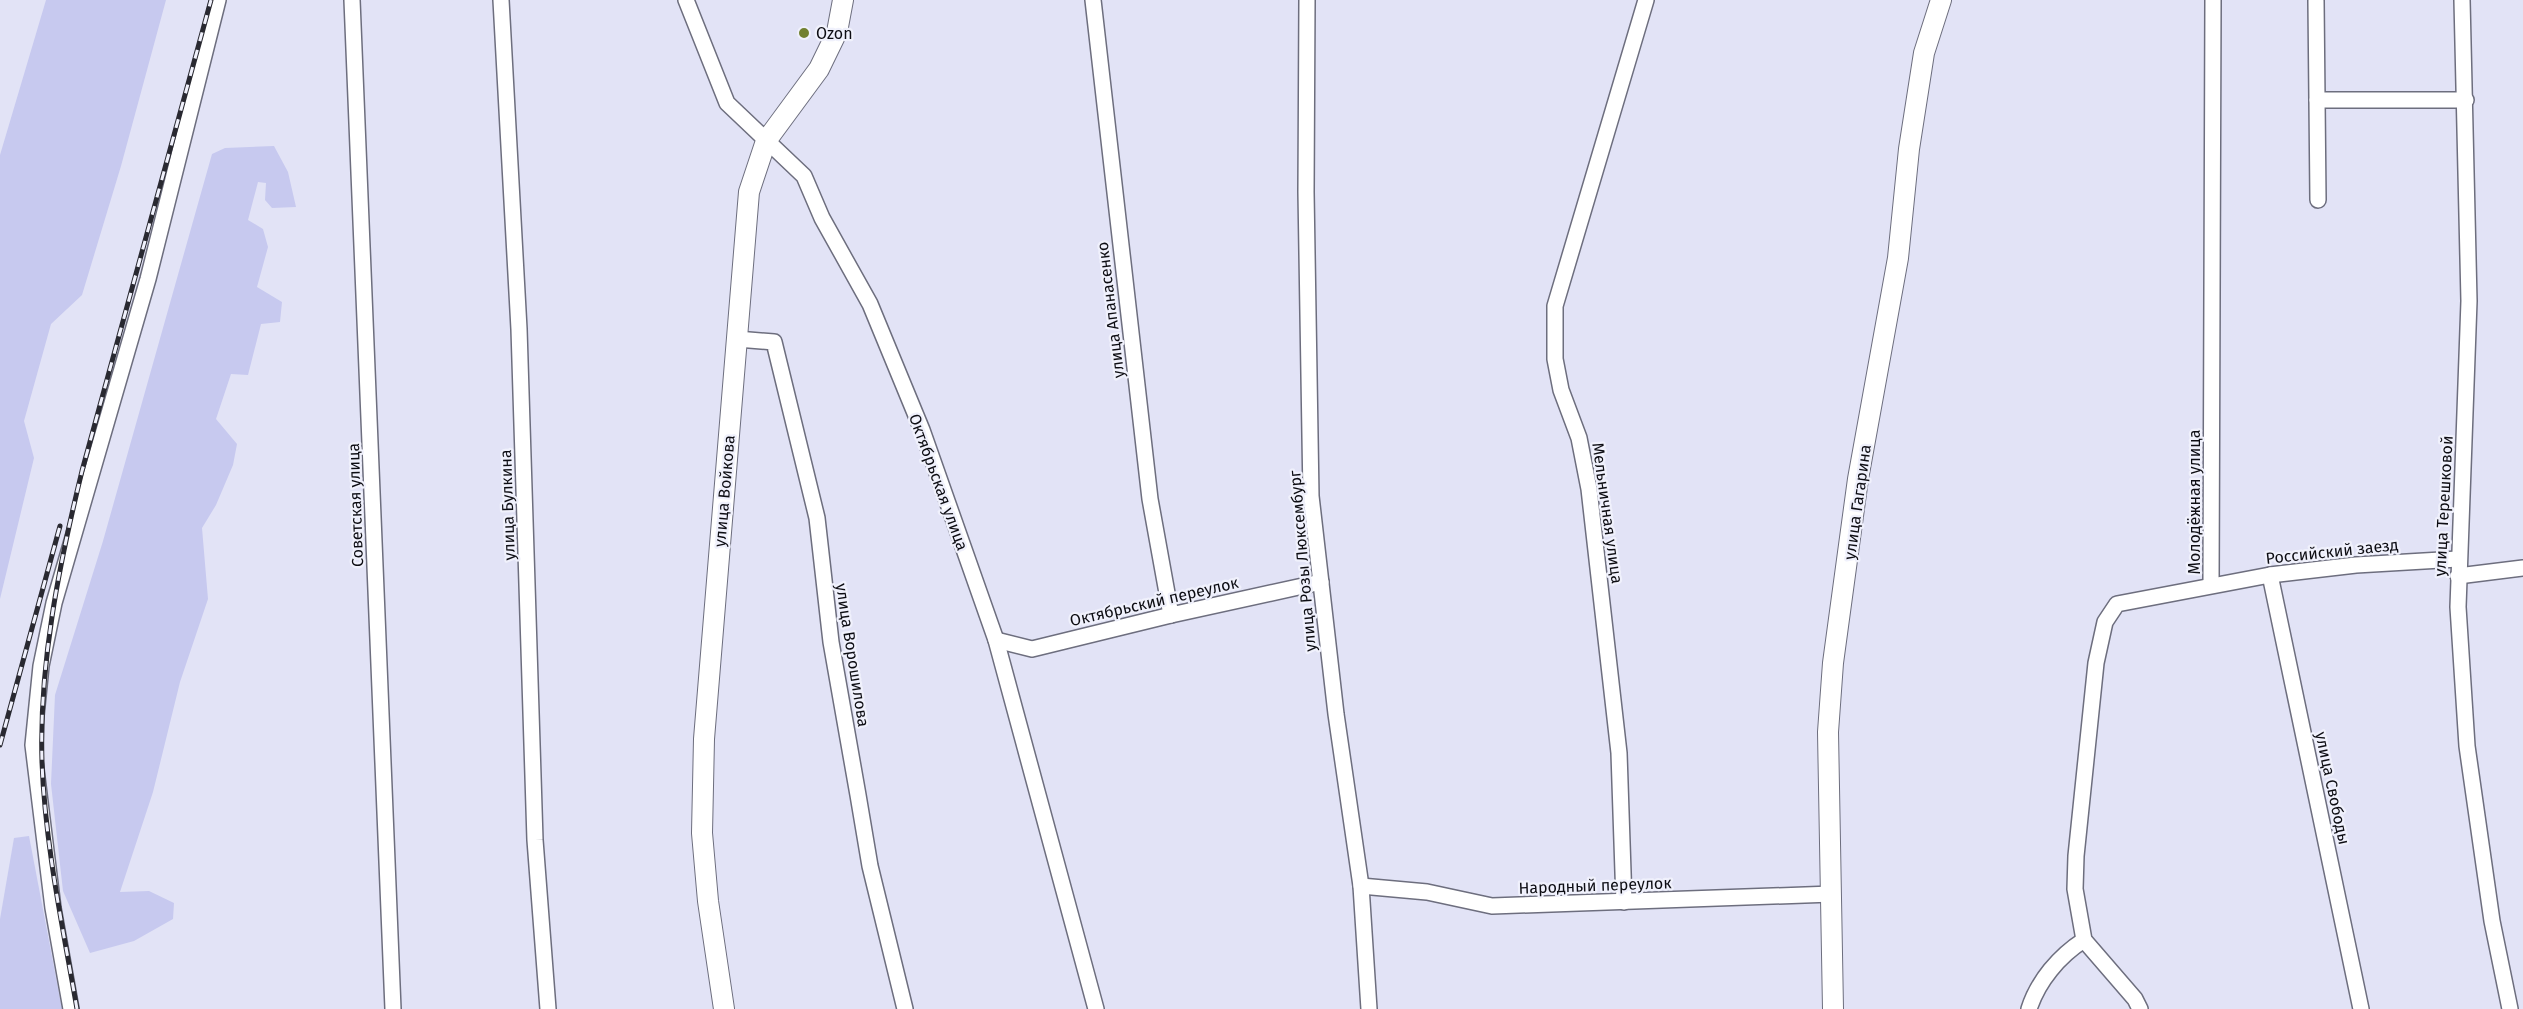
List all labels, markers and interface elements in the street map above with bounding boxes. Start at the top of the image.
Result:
place label: Ozon [816,24,853,43]
marker: Ozon [797,26,811,40]
street label: улица Апанасенко [1093,241,1128,379]
street label: Октябрьская улица [905,411,972,553]
street label: Молодёжная улица [2185,430,2204,574]
street label: улица Войкова [710,434,739,548]
street label: улица Терешковой [2430,435,2457,577]
street label: Мельничная улица [1588,441,1627,585]
street label: Советская улица [344,443,367,567]
street label: улица Гагарина [1840,443,1875,561]
street label: улица Булкина [496,449,519,561]
street label: улица Розы Люксембург [1285,469,1320,652]
street label: Российский заезд [2265,535,2399,568]
street label: Октябрьский переулок [1068,573,1241,630]
street label: улица Ворошилова [832,582,873,728]
street label: улица Свободы [2311,730,2354,846]
street label: Народный переулок [1518,873,1673,898]

